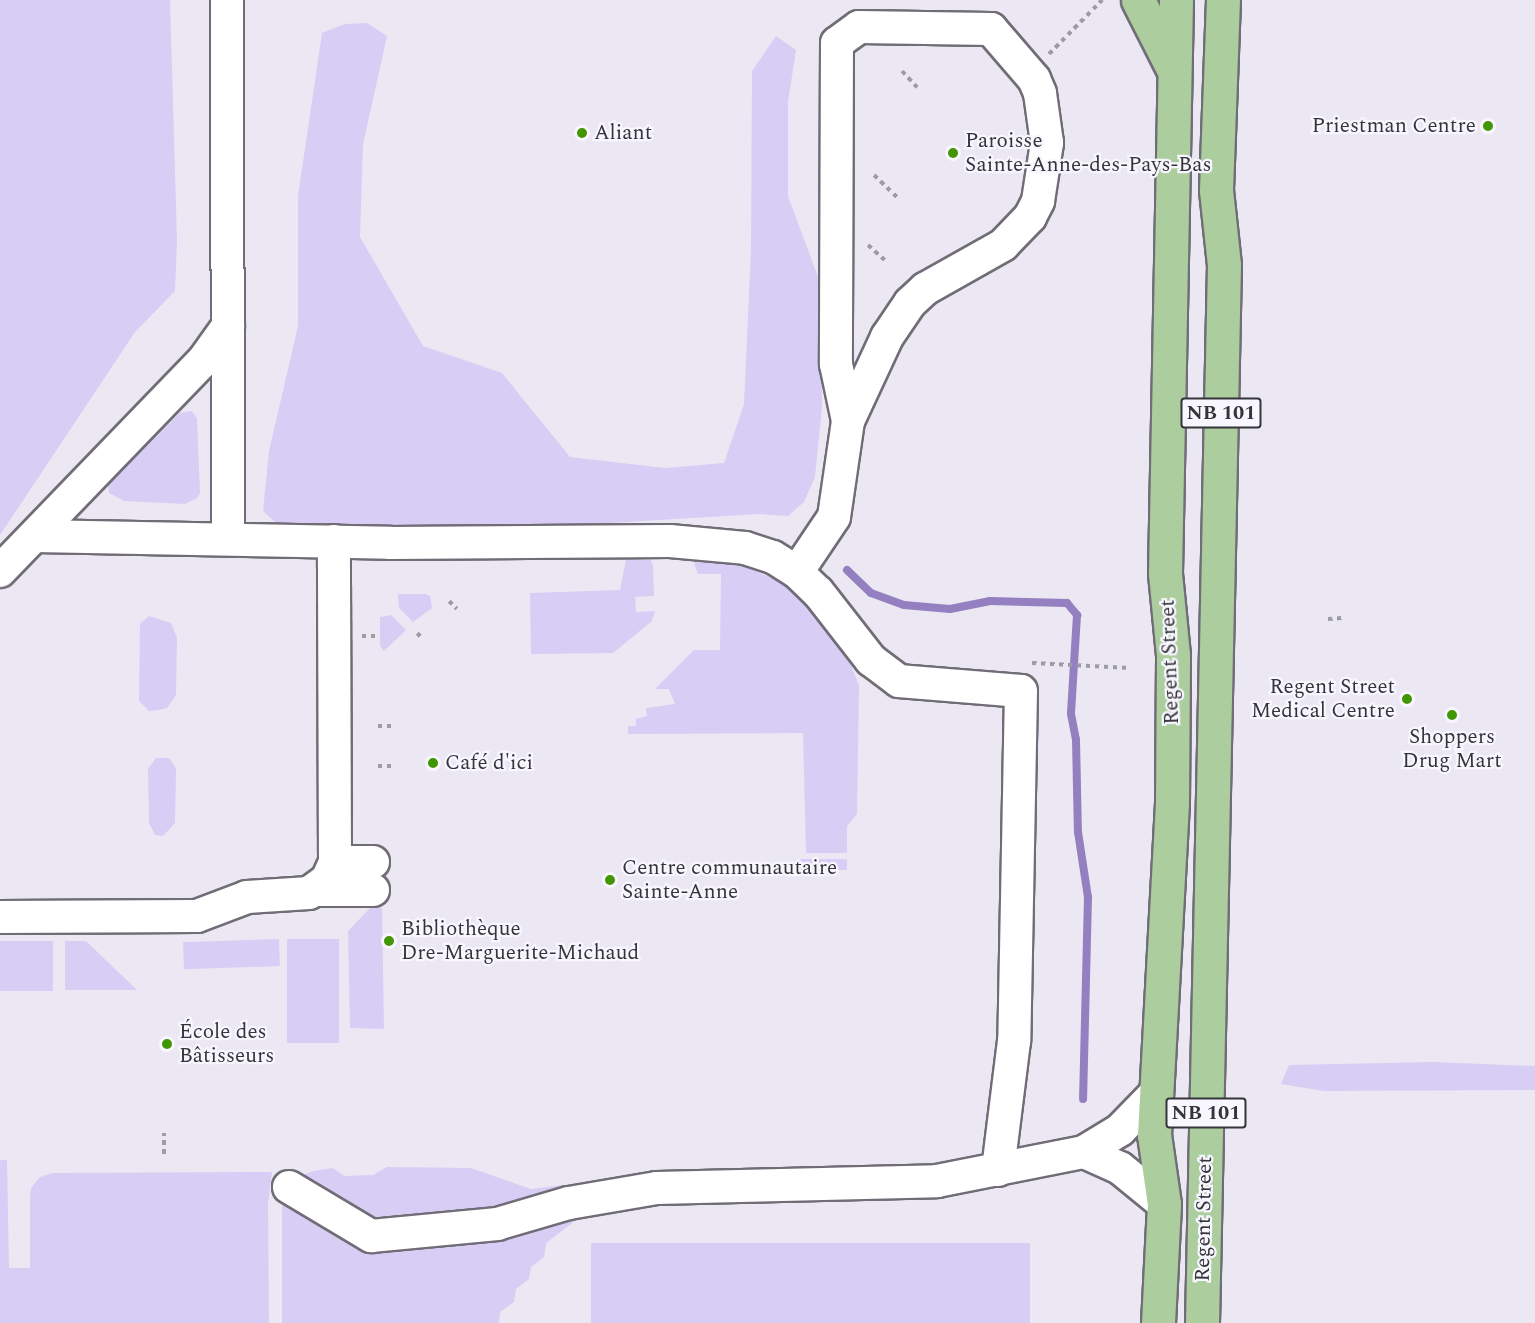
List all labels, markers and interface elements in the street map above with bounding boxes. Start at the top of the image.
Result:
place label: Priestman Centre [1312,113,1476,139]
marker: Priestman Centre [1481,119,1495,133]
place label: Aliant [594,120,652,146]
marker: Aliant [575,126,589,140]
place label: Paroisse Sainte-Anne-des-Pays-Bas [965,128,1212,178]
marker: Paroisse Sainte-Anne-des-Pays-Bas [946,146,960,160]
road number: NB 101 [1179,396,1263,430]
street label: Regent Street [1155,599,1185,725]
place label: Regent Street Medical Centre [1251,674,1395,724]
marker: Regent Street Medical Centre [1400,692,1414,706]
marker: Shoppers Drug Mart [1445,708,1459,722]
place label: Shoppers Drug Mart [1402,724,1502,774]
place label: Café d'ici [445,750,533,776]
marker: Café d'ici [426,756,440,770]
place label: Centre communautaire Sainte-Anne [622,855,837,905]
marker: Centre communautaire Sainte-Anne [603,873,617,887]
place label: Bibliothèque Dre-Marguerite-Michaud [401,916,639,966]
marker: Bibliothèque Dre-Marguerite-Michaud [382,934,396,948]
place label: École des Bâtisseurs [179,1019,274,1069]
marker: École des Bâtisseurs [160,1037,174,1051]
road number: NB 101 [1164,1096,1248,1130]
street label: Regent Street [1190,1156,1218,1282]

